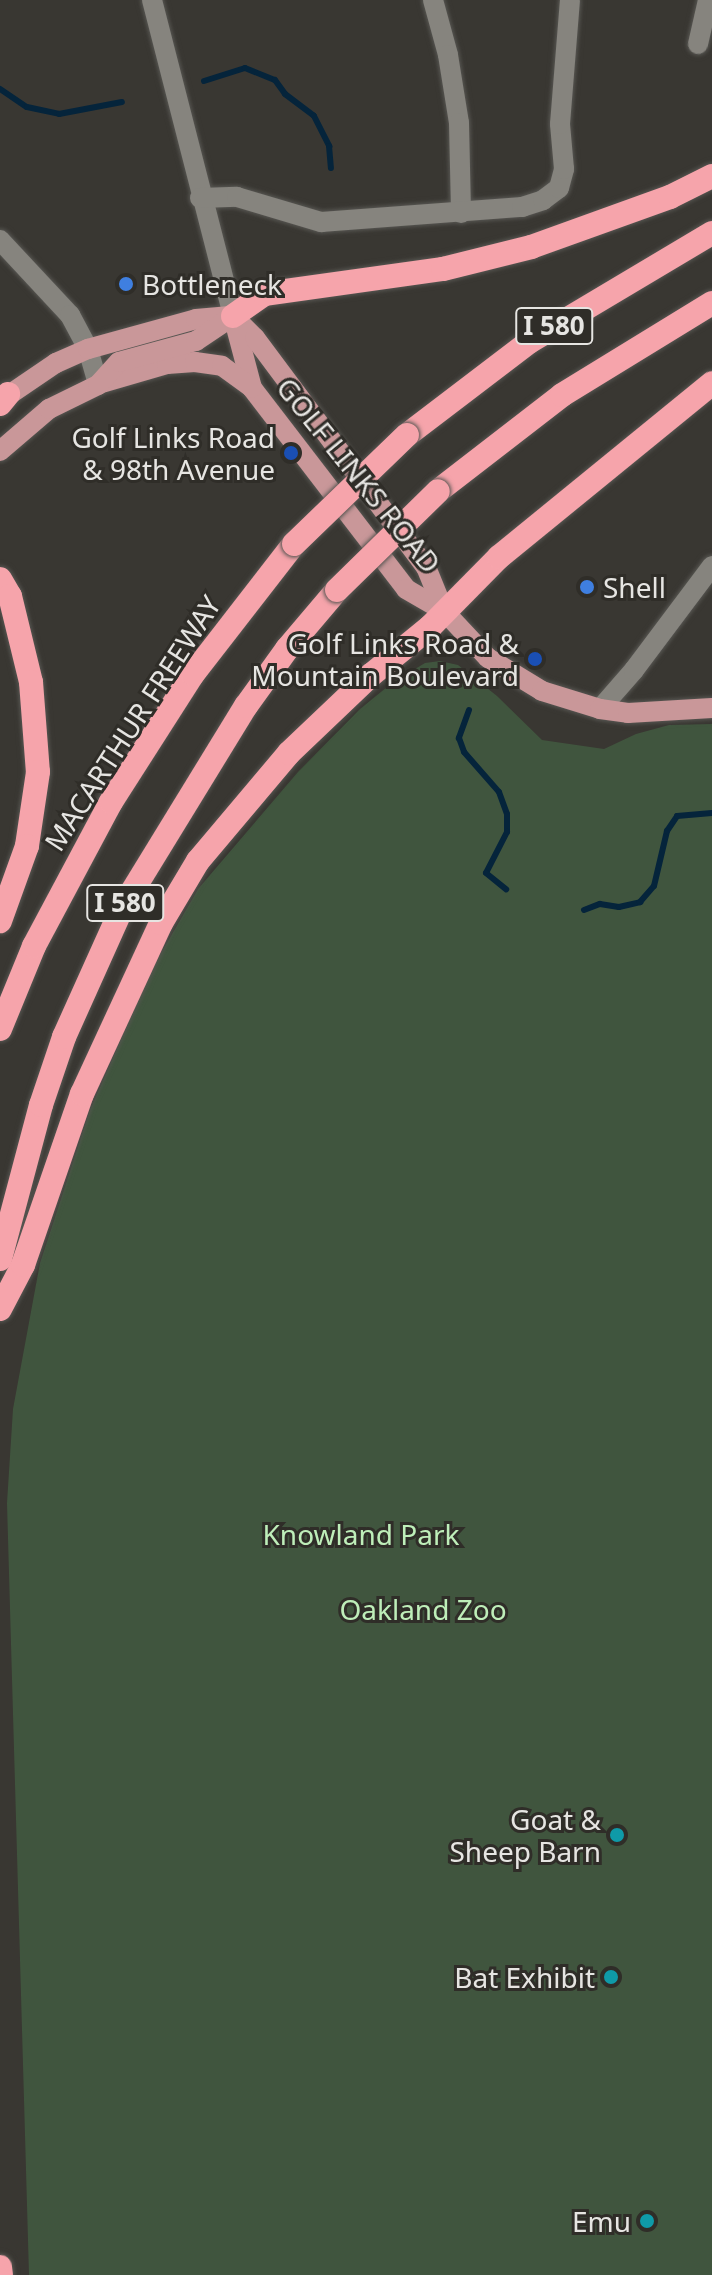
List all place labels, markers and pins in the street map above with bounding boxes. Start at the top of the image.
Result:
place label: Bottleneck [142,267,282,301]
marker: Bottleneck [117,275,135,293]
place label: Golf Links Road & 98th Avenue [71,420,275,486]
marker: Golf Links Road & 98th Avenue [282,444,300,462]
place label: Shell [603,570,666,604]
marker: Shell [578,578,596,596]
place label: Golf Links Road & Mountain Boulevard [251,626,519,692]
marker: Golf Links Road & Mountain Boulevard [526,650,544,668]
place label: Goat & Sheep Barn [449,1802,601,1868]
marker: Goat & Sheep Barn [608,1826,626,1844]
place label: Bat Exhibit [454,1960,595,1994]
marker: Bat Exhibit [602,1968,620,1986]
place label: Emu [572,2204,631,2238]
marker: Emu [638,2212,656,2230]

